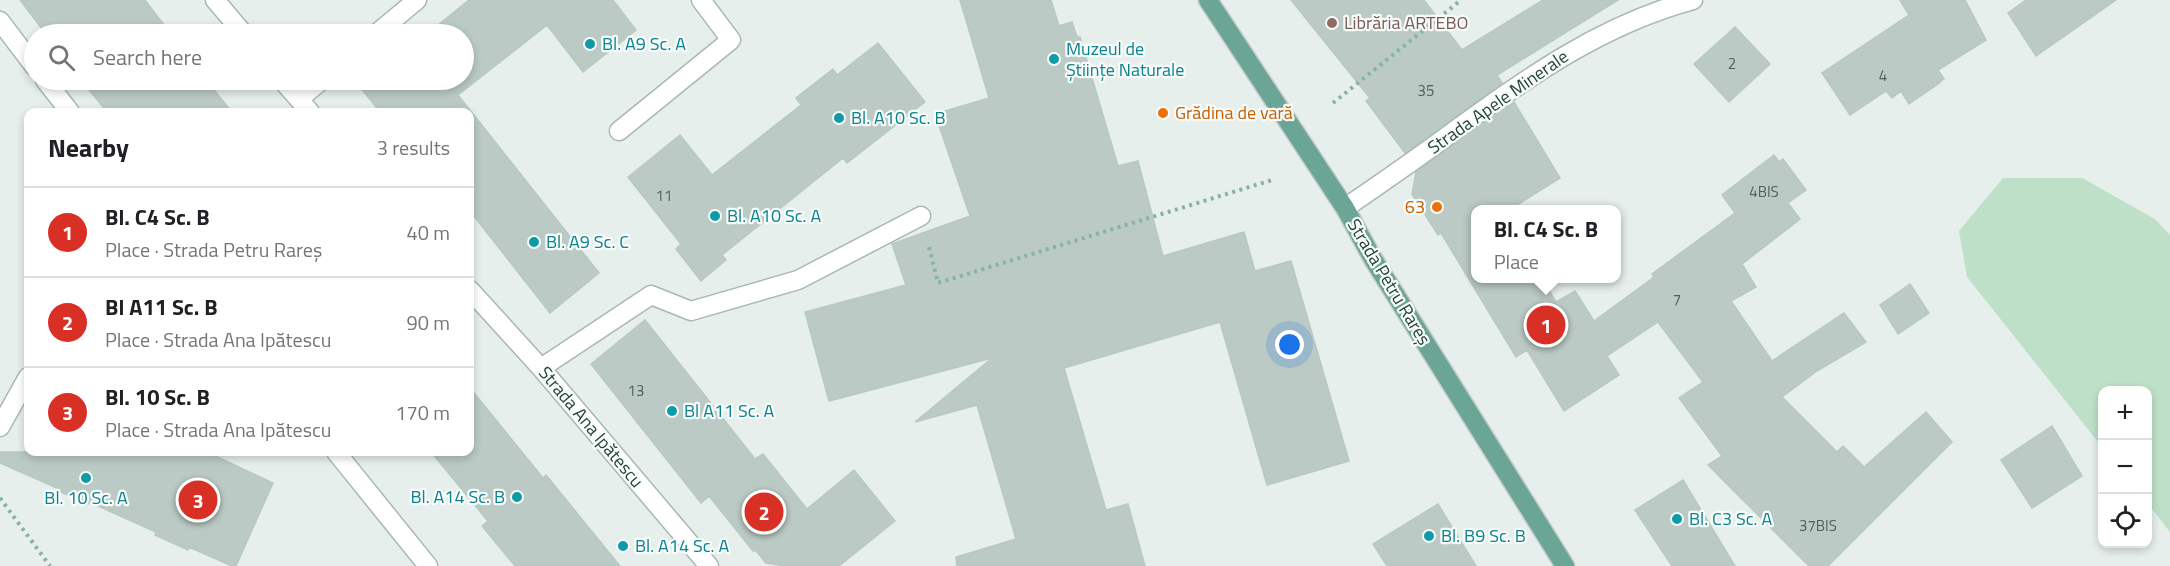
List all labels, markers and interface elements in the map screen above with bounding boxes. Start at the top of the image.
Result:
place label: Librăria ARTEBO [1344,9,1469,36]
marker: Librăria ARTEBO [1325,16,1339,30]
search box [24,24,474,90]
place label: Bl. A9 Sc. A [602,30,686,57]
place label: Muzeul de Științe Naturale [1066,35,1184,83]
marker: Bl. A9 Sc. A [583,37,597,51]
text: Search here [93,40,202,74]
icon: search [45,41,78,74]
street label: Strada Apele Minerale [1422,43,1574,160]
marker: Muzeul de Științe Naturale [1047,52,1061,66]
house number: 2 [1728,52,1736,75]
house number: 4 [1879,64,1887,87]
house number: 35 [1418,79,1434,102]
place label: Grădina de vară [1175,99,1293,126]
place label: Bl. A10 Sc. B [851,104,945,131]
marker: Grădina de vară [1156,106,1170,120]
marker: Bl. A10 Sc. B [832,111,846,125]
text: Nearby [48,128,129,167]
text: 3 results [377,132,450,163]
house number: 4BIS [1749,180,1779,203]
house number: 11 [656,184,672,207]
place label: 63 [1405,193,1425,220]
text: Bl. C4 Sc. B [105,200,210,234]
marker: 63 [1430,200,1444,214]
place label: Bl. A10 Sc. A [727,202,821,229]
popup [1471,205,1621,283]
marker: Bl. A10 Sc. A [708,209,722,223]
text: Bl. C4 Sc. B [1494,212,1598,246]
street label: Strada Petru Rareș [1341,214,1438,350]
text: 1 [62,217,73,248]
text: 40 m [406,217,450,248]
place label: Bl. A9 Sc. C [546,228,629,255]
text: Place · Strada Petru Rareș [105,234,322,265]
marker: Bl. A9 Sc. C [527,235,541,249]
text: Place [1494,246,1539,277]
house number: 7 [1673,288,1681,311]
text: Bl A11 Sc. B [105,290,218,324]
pin: 1 [1526,302,1566,348]
text: 2 [62,307,73,338]
text: 90 m [406,307,450,338]
text: Place · Strada Ana Ipătescu [105,324,331,355]
your location [1275,330,1304,359]
street label: Strada Ana Ipătescu [532,360,650,493]
house number: 13 [628,379,644,402]
text: Bl. 10 Sc. B [105,380,210,414]
map controls [2098,386,2152,548]
button: + [2098,386,2152,440]
text: 3 [62,397,73,428]
text: 170 m [395,397,450,428]
place label: Bl A11 Sc. A [684,397,775,424]
marker: Bl A11 Sc. A [665,404,679,418]
text: Place · Strada Ana Ipătescu [105,414,331,445]
button: − [2098,440,2152,494]
marker: Bl. 10 Sc. A [79,471,93,485]
pin: 3 [178,478,218,522]
place label: Bl. A14 Sc. B [411,483,505,510]
place label: Bl. 10 Sc. A [44,484,128,511]
marker: Bl. A14 Sc. B [510,490,524,504]
pin: 2 [744,490,783,534]
button: locate [2098,494,2152,548]
place label: Bl. C3 Sc. A [1689,505,1772,532]
marker: Bl. C3 Sc. A [1670,512,1684,526]
house number: 37BIS [1799,514,1837,537]
place label: Bl. B9 Sc. B [1441,522,1526,549]
marker: Bl. B9 Sc. B [1422,529,1436,543]
place label: Bl. A14 Sc. A [635,532,729,559]
marker: Bl. A14 Sc. A [616,539,630,553]

